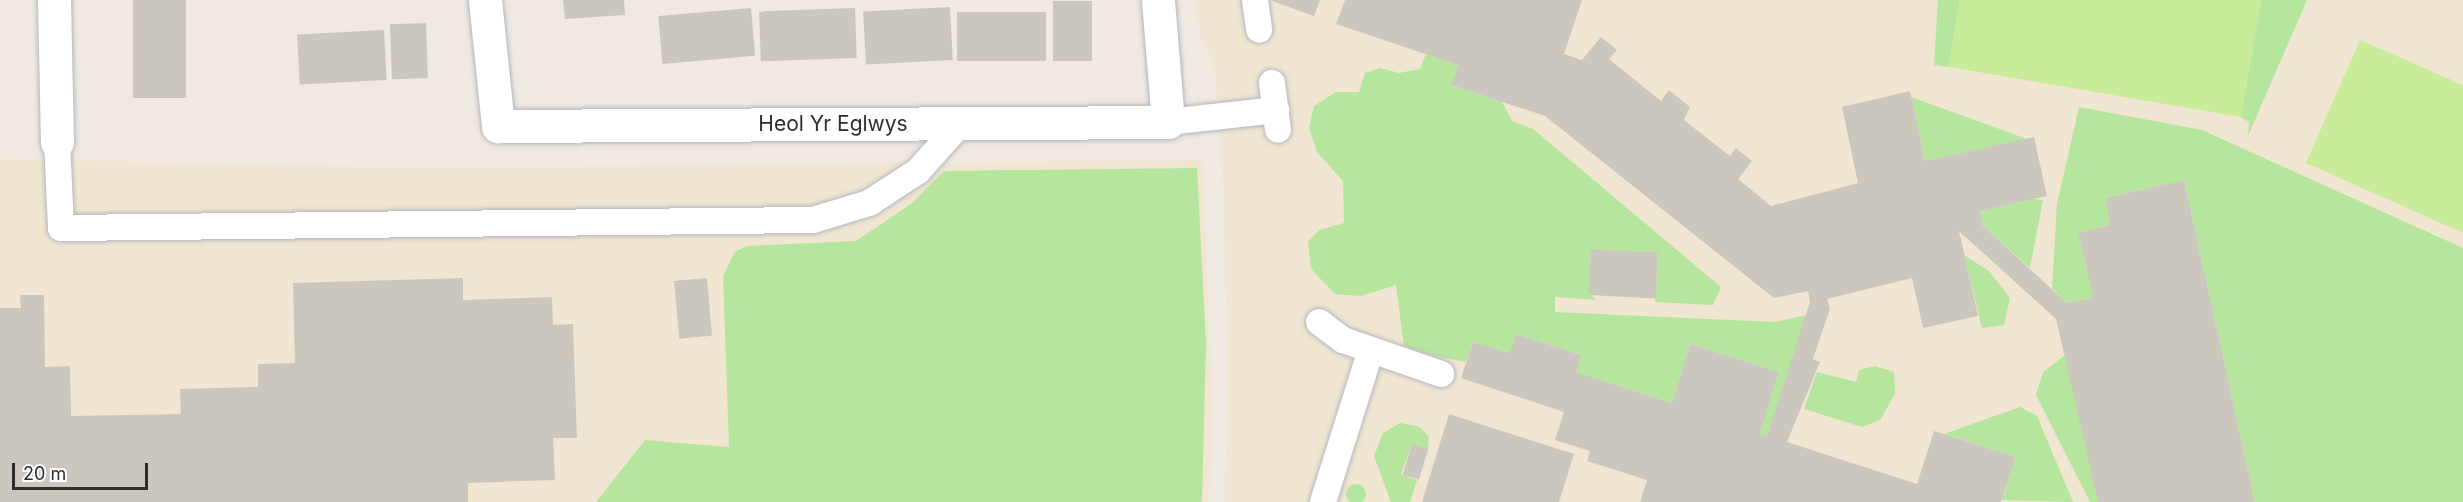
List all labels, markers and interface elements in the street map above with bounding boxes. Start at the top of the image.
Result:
street label: Heol Yr Eglwys [758,111,908,137]
scale bar [15,451,152,489]
text: 20 m [23,463,66,484]

